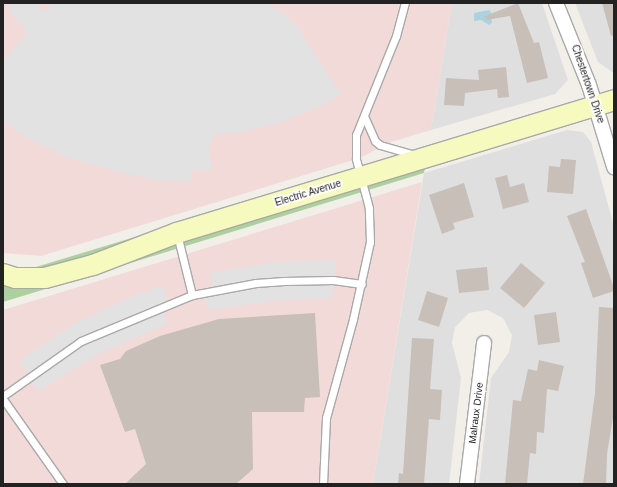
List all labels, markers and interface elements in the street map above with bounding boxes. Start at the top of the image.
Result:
street label: Chestertown Drive [569,43,607,125]
street label: Electric Avenue [273,177,343,209]
street label: Malraux Drive [466,382,486,444]

